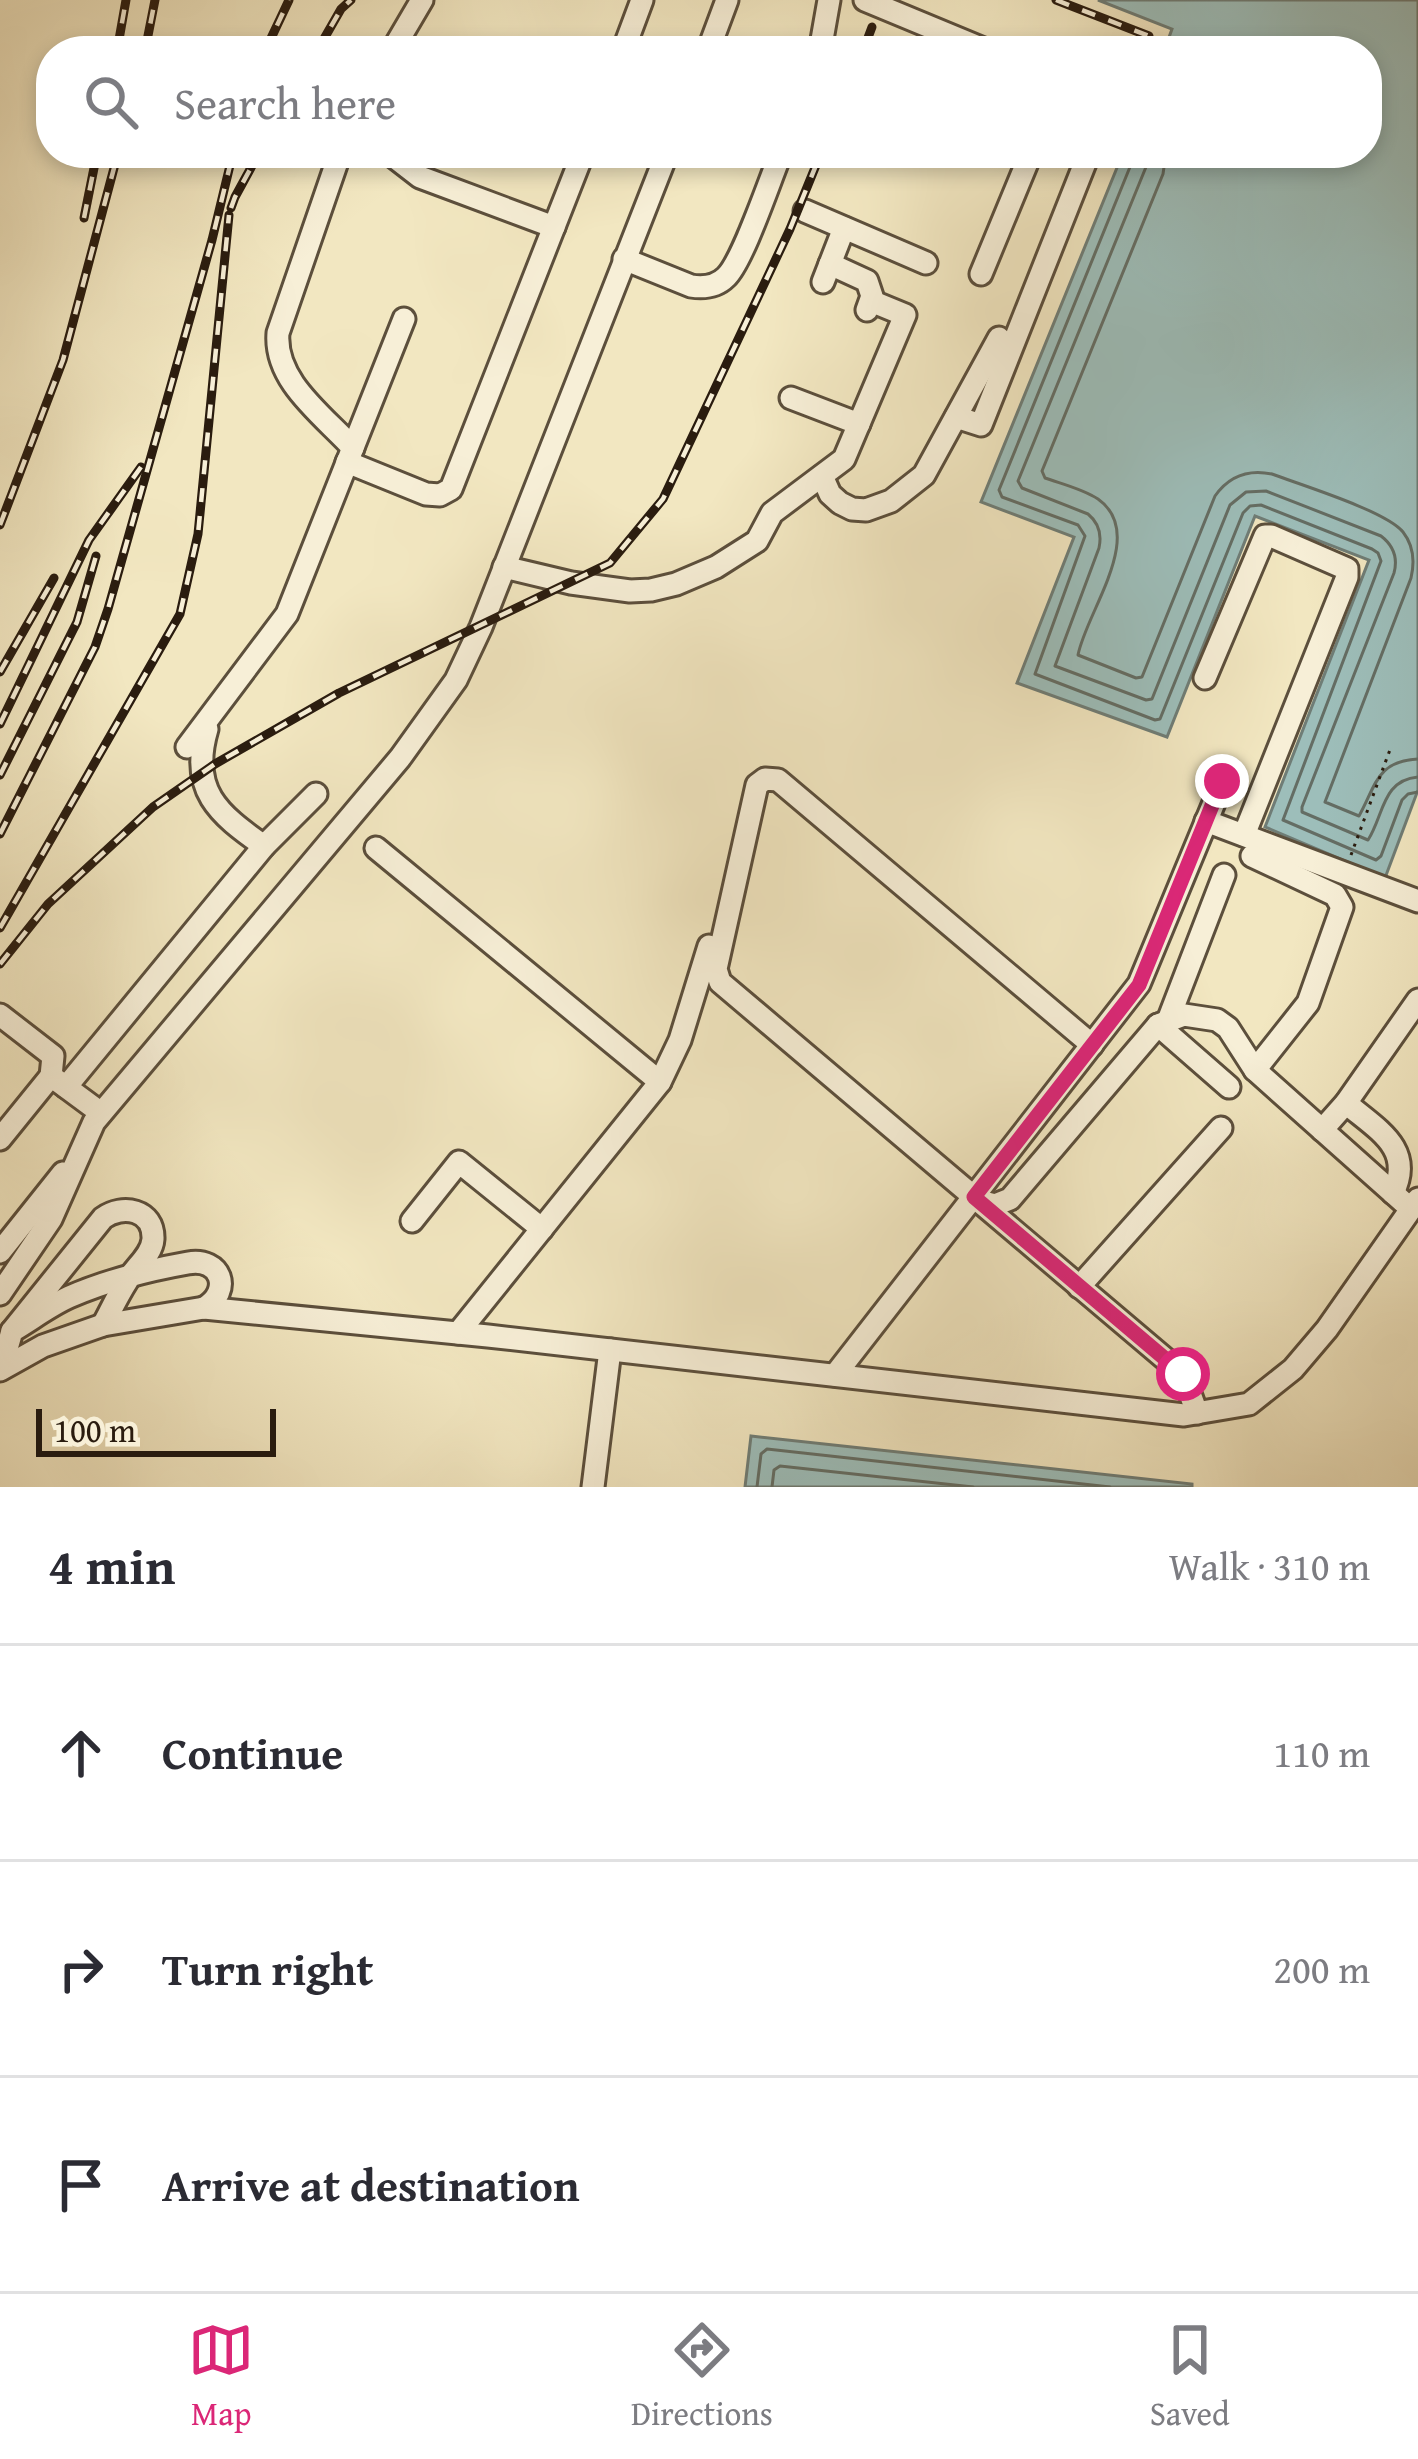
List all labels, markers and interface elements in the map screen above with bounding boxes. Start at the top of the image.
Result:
search box [36,36,1382,168]
icon: search [78,69,144,135]
text: Search here [174,70,396,135]
route end [1195,754,1249,808]
route start [1156,1347,1210,1401]
scale bar [36,1403,276,1456]
text: 100 m [54,1406,136,1454]
text: 4 min [48,1528,175,1603]
text: Walk · 310 m [1169,1537,1370,1594]
icon: ahead [48,1720,114,1786]
text: Continue [162,1720,343,1785]
text: 110 m [1273,1724,1370,1781]
icon: right [48,1936,114,2002]
text: Turn right [162,1936,374,2001]
text: 200 m [1273,1940,1370,1997]
icon: arrive [48,2152,114,2218]
text: Arrive at destination [162,2152,580,2217]
tab: Map [188,2317,254,2437]
tab: Directions [631,2317,773,2437]
tab: Saved [1150,2317,1230,2437]

